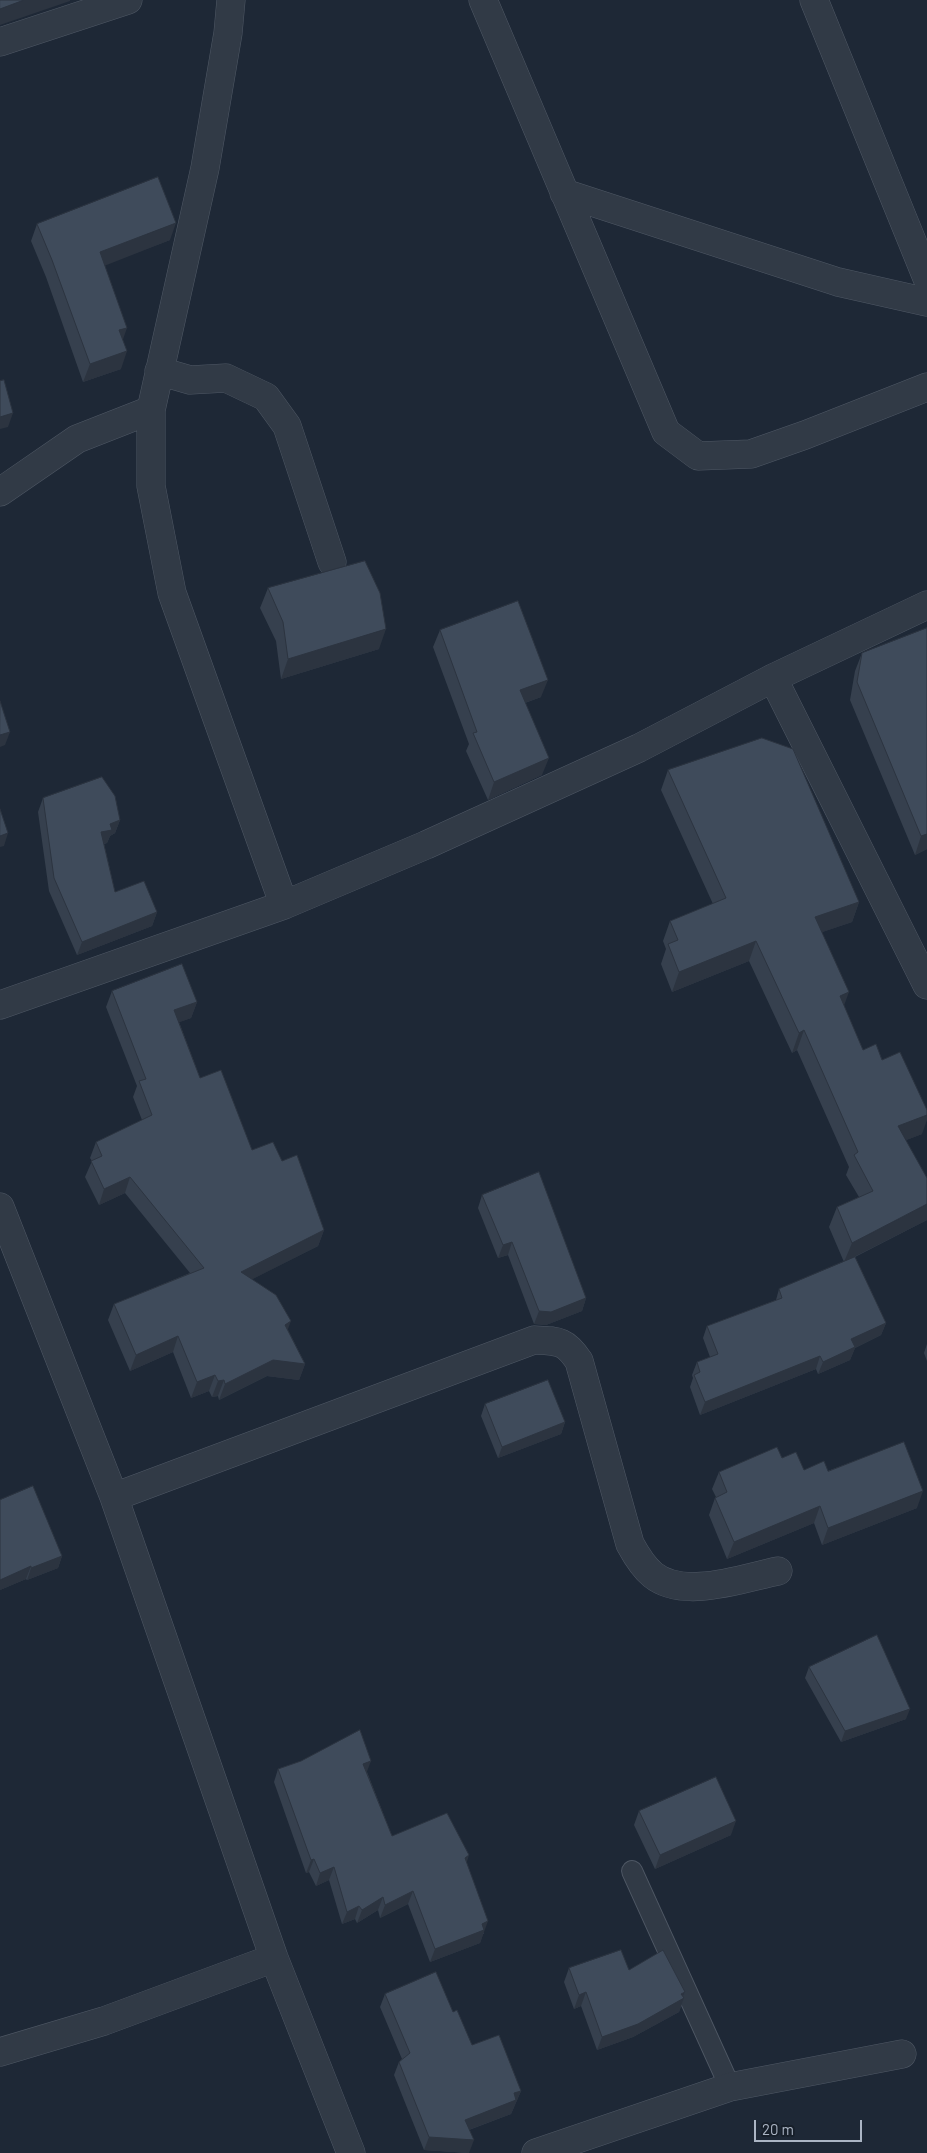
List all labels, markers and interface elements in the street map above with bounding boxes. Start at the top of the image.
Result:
scale bar [757,2110,864,2142]
text: 20 m [762,2120,794,2138]

